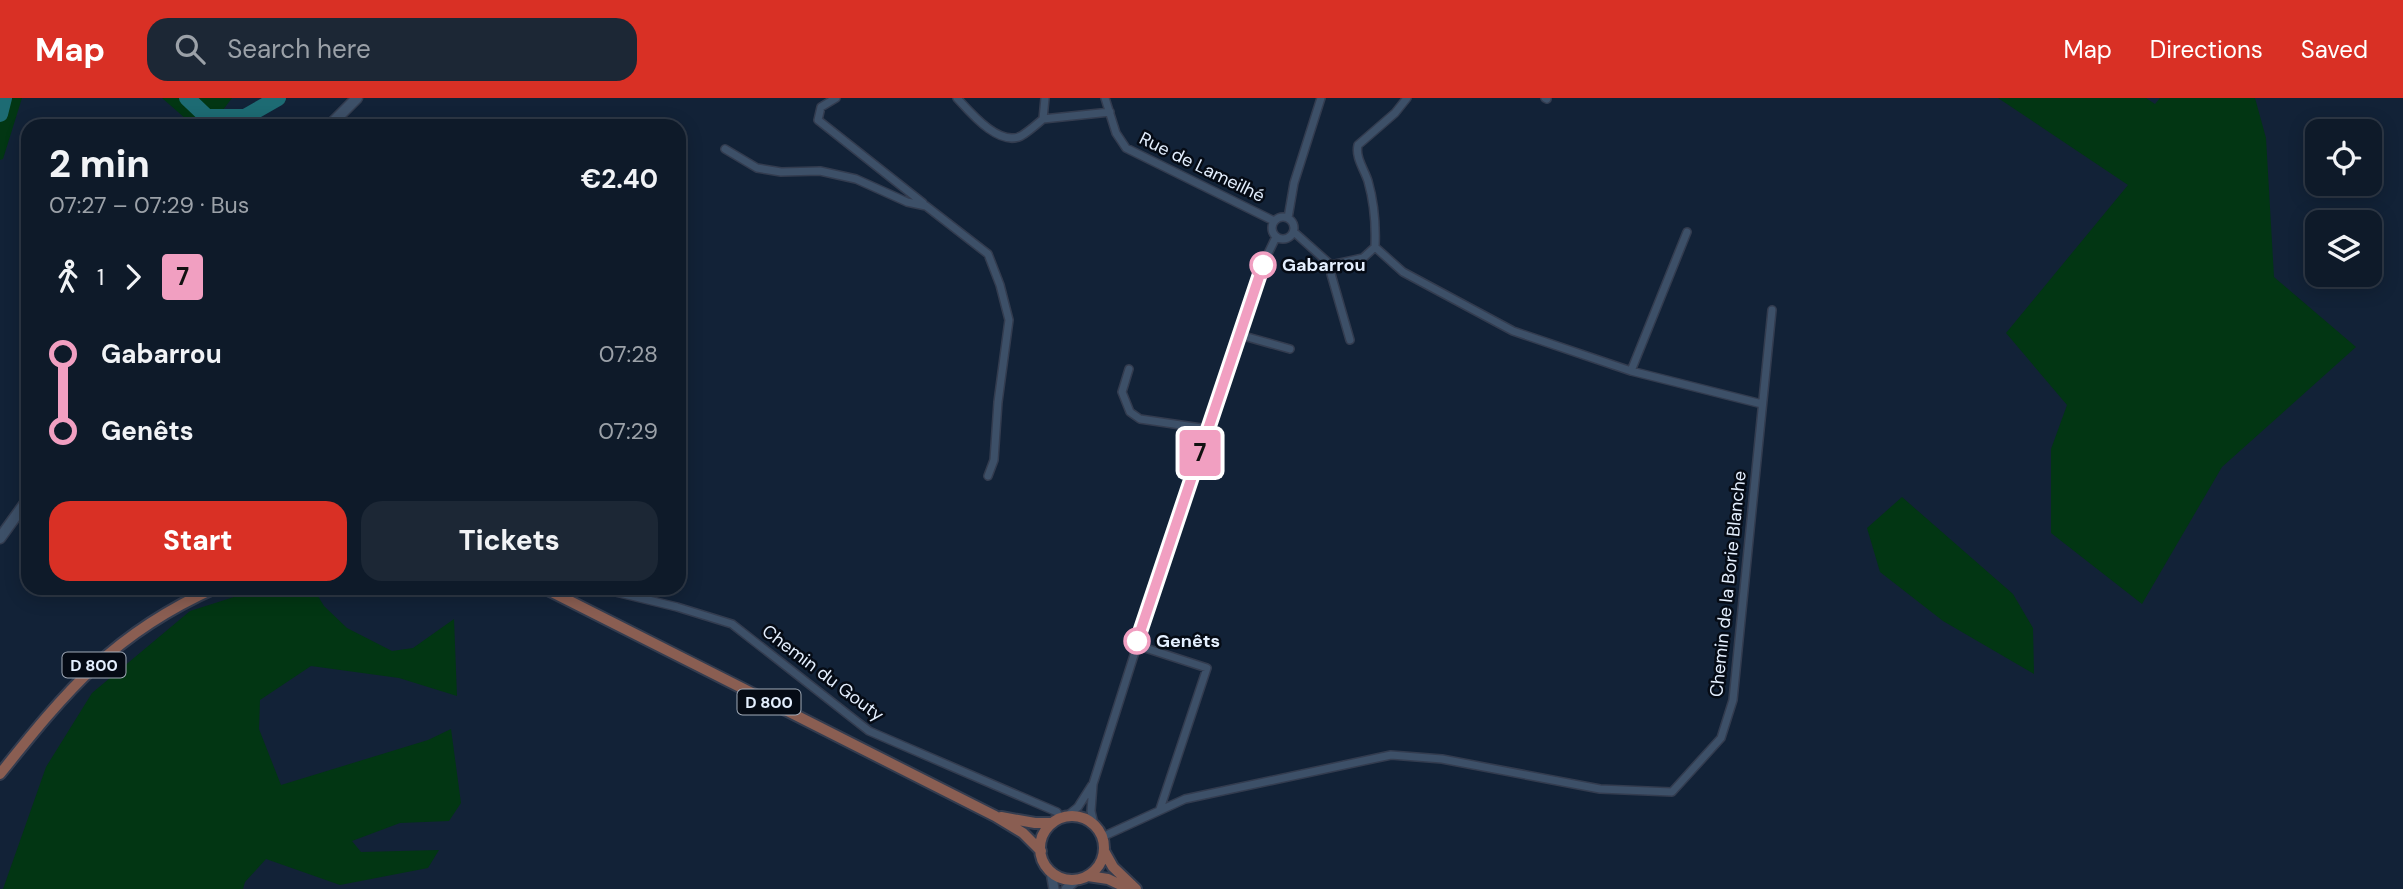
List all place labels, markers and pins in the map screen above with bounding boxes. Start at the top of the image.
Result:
marker: Gabarrou [1250,252,1276,278]
place label: Gabarrou [1282,253,1366,277]
marker: Genêts [1124,628,1150,654]
place label: Genêts [1156,629,1220,653]

